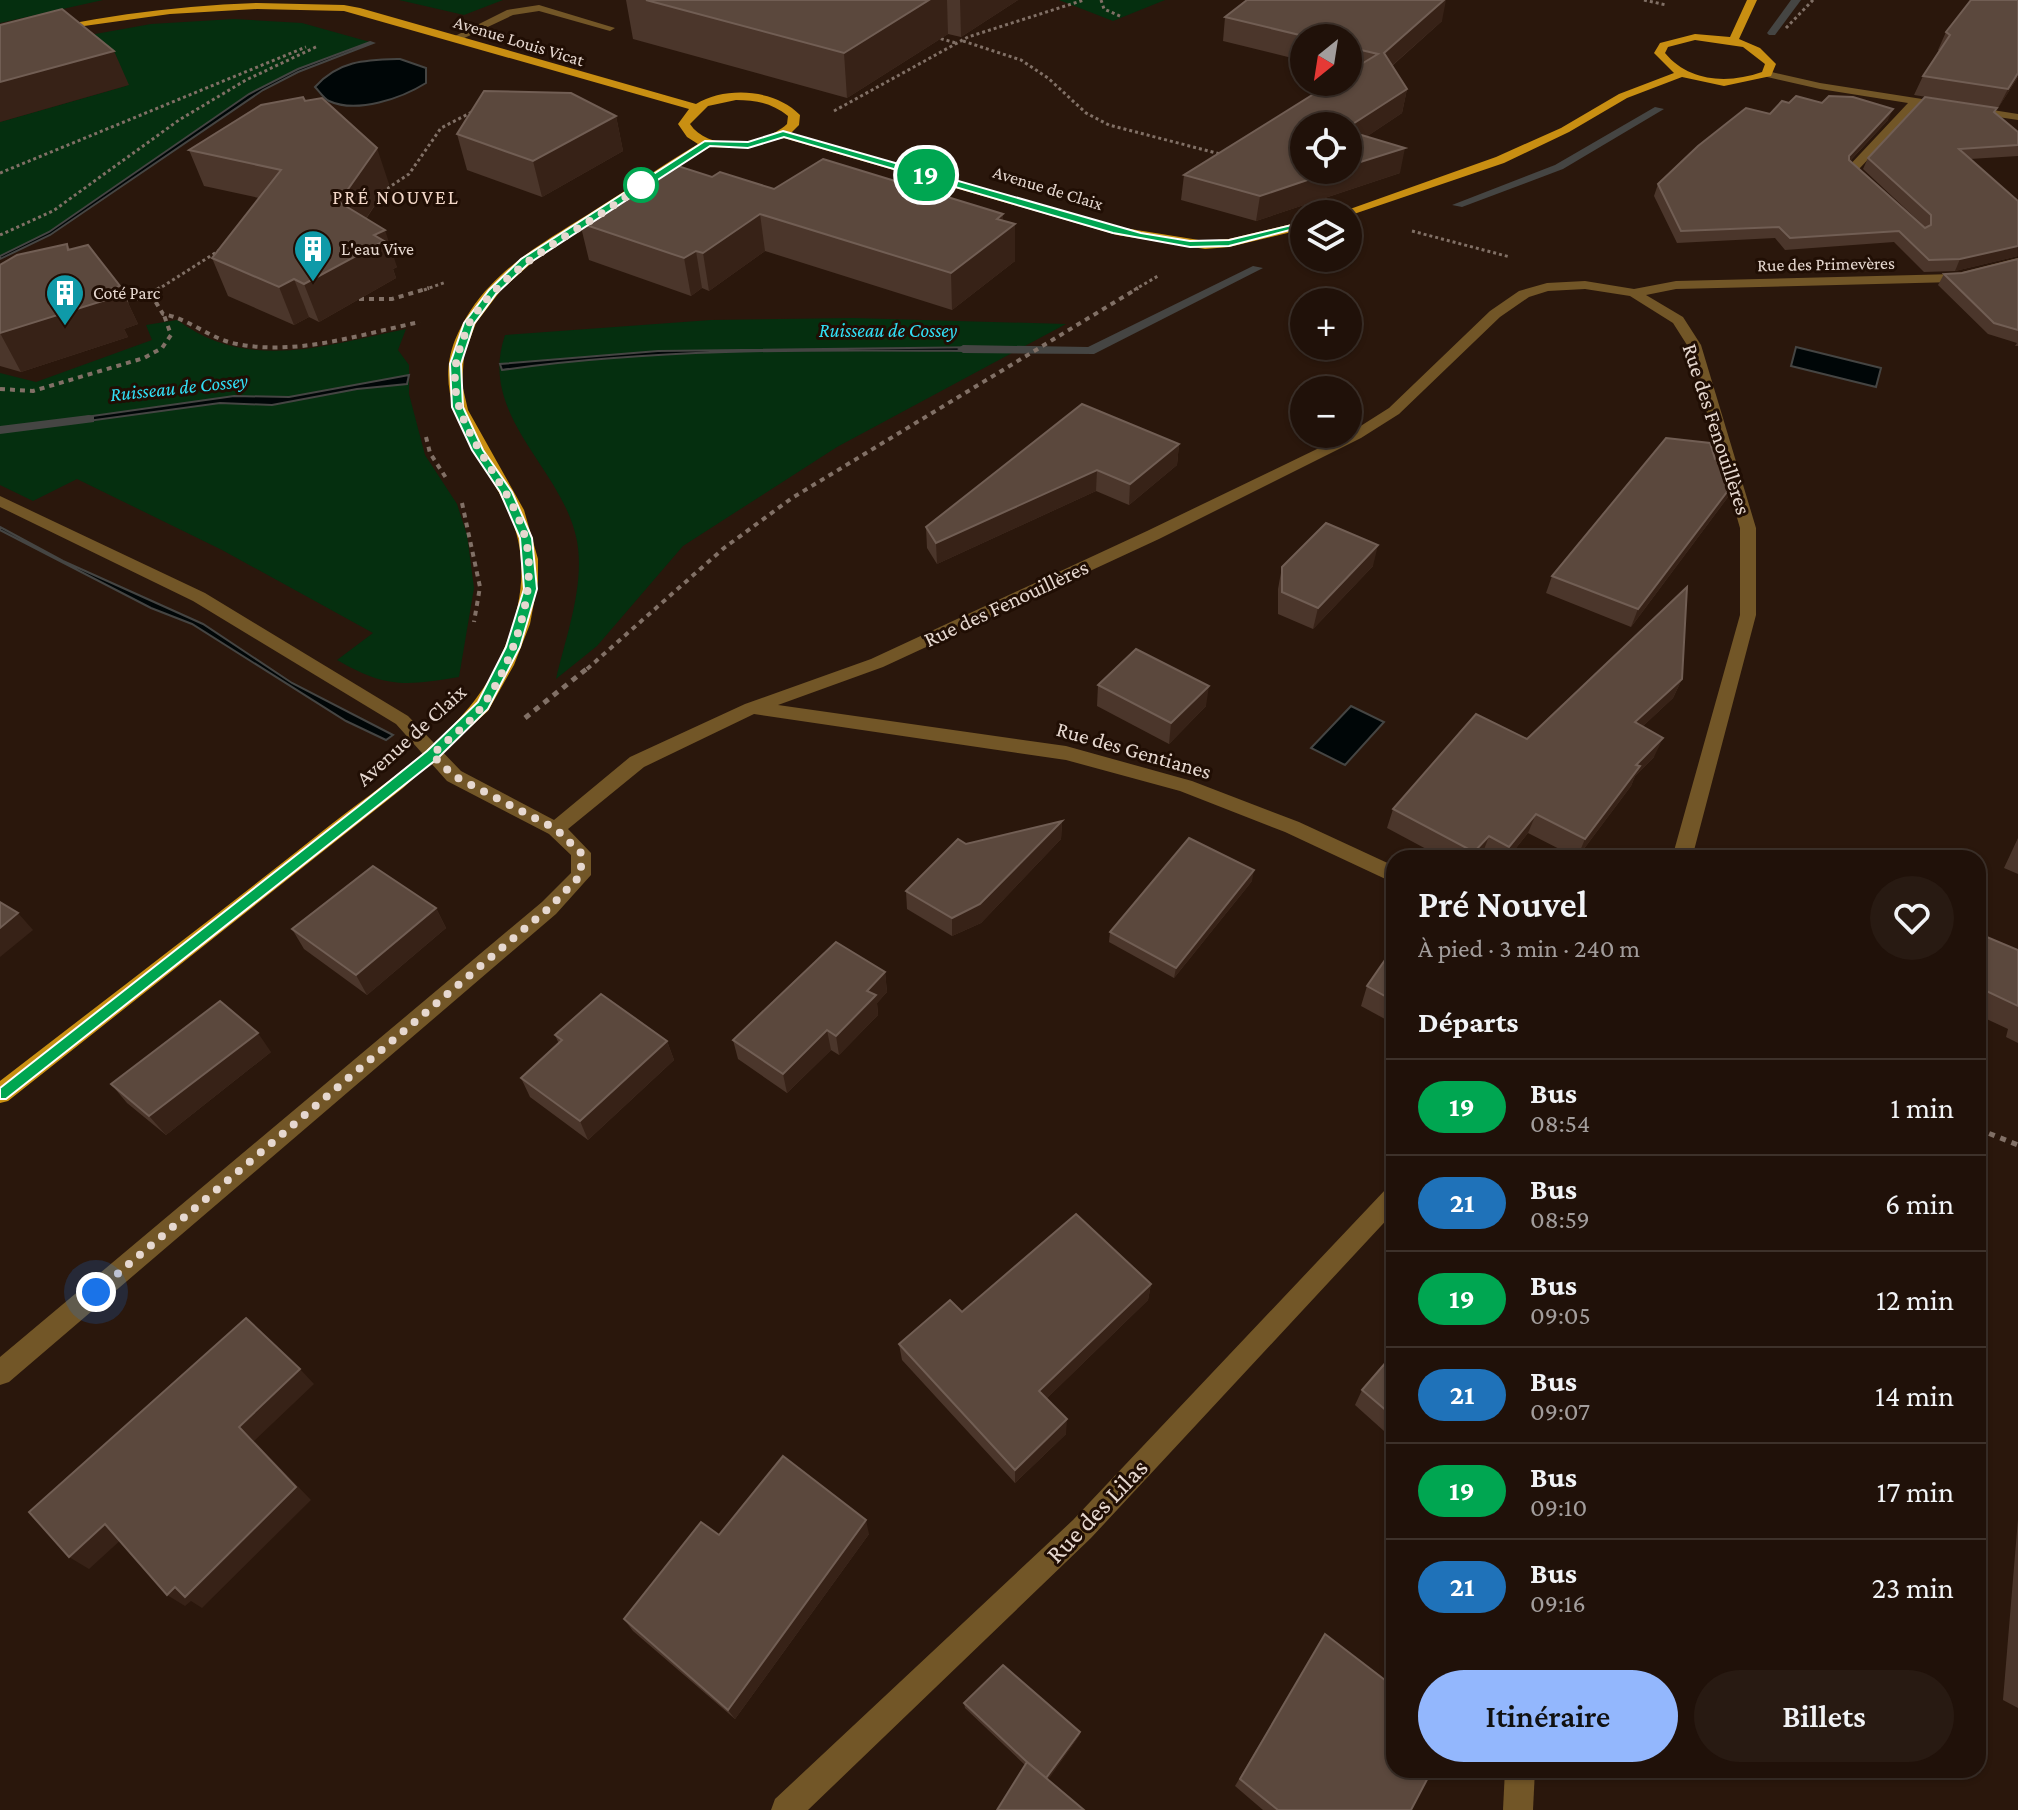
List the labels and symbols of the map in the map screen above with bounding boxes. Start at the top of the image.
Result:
street label: Avenue Louis Vicat [451,12,588,71]
north arrow [1290,24,1362,96]
line badge: 19 [890,149,962,201]
street label: Avenue de Claix [991,162,1106,214]
unlabelled marker [624,168,658,202]
district label: PRÉ NOUVEL [332,186,460,208]
building icon: L'eau Vive [292,228,334,283]
place label: L'eau Vive [341,239,414,259]
street label: Rue des Primevères [1757,253,1895,275]
building icon: Coté Parc [44,272,86,327]
place label: Coté Parc [93,283,161,303]
water label: Ruisseau de Cossey [819,319,957,342]
street label: Rue des Fenouillères [1678,340,1756,518]
water label: Ruisseau de Cossey [109,369,249,406]
street label: Rue des Fenouillères [920,554,1092,652]
street label: Avenue de Claix [351,679,471,791]
street label: Rue des Gentianes [1054,716,1214,784]
your location [76,1272,116,1312]
street label: Rue des Lilas [1040,1453,1154,1569]

